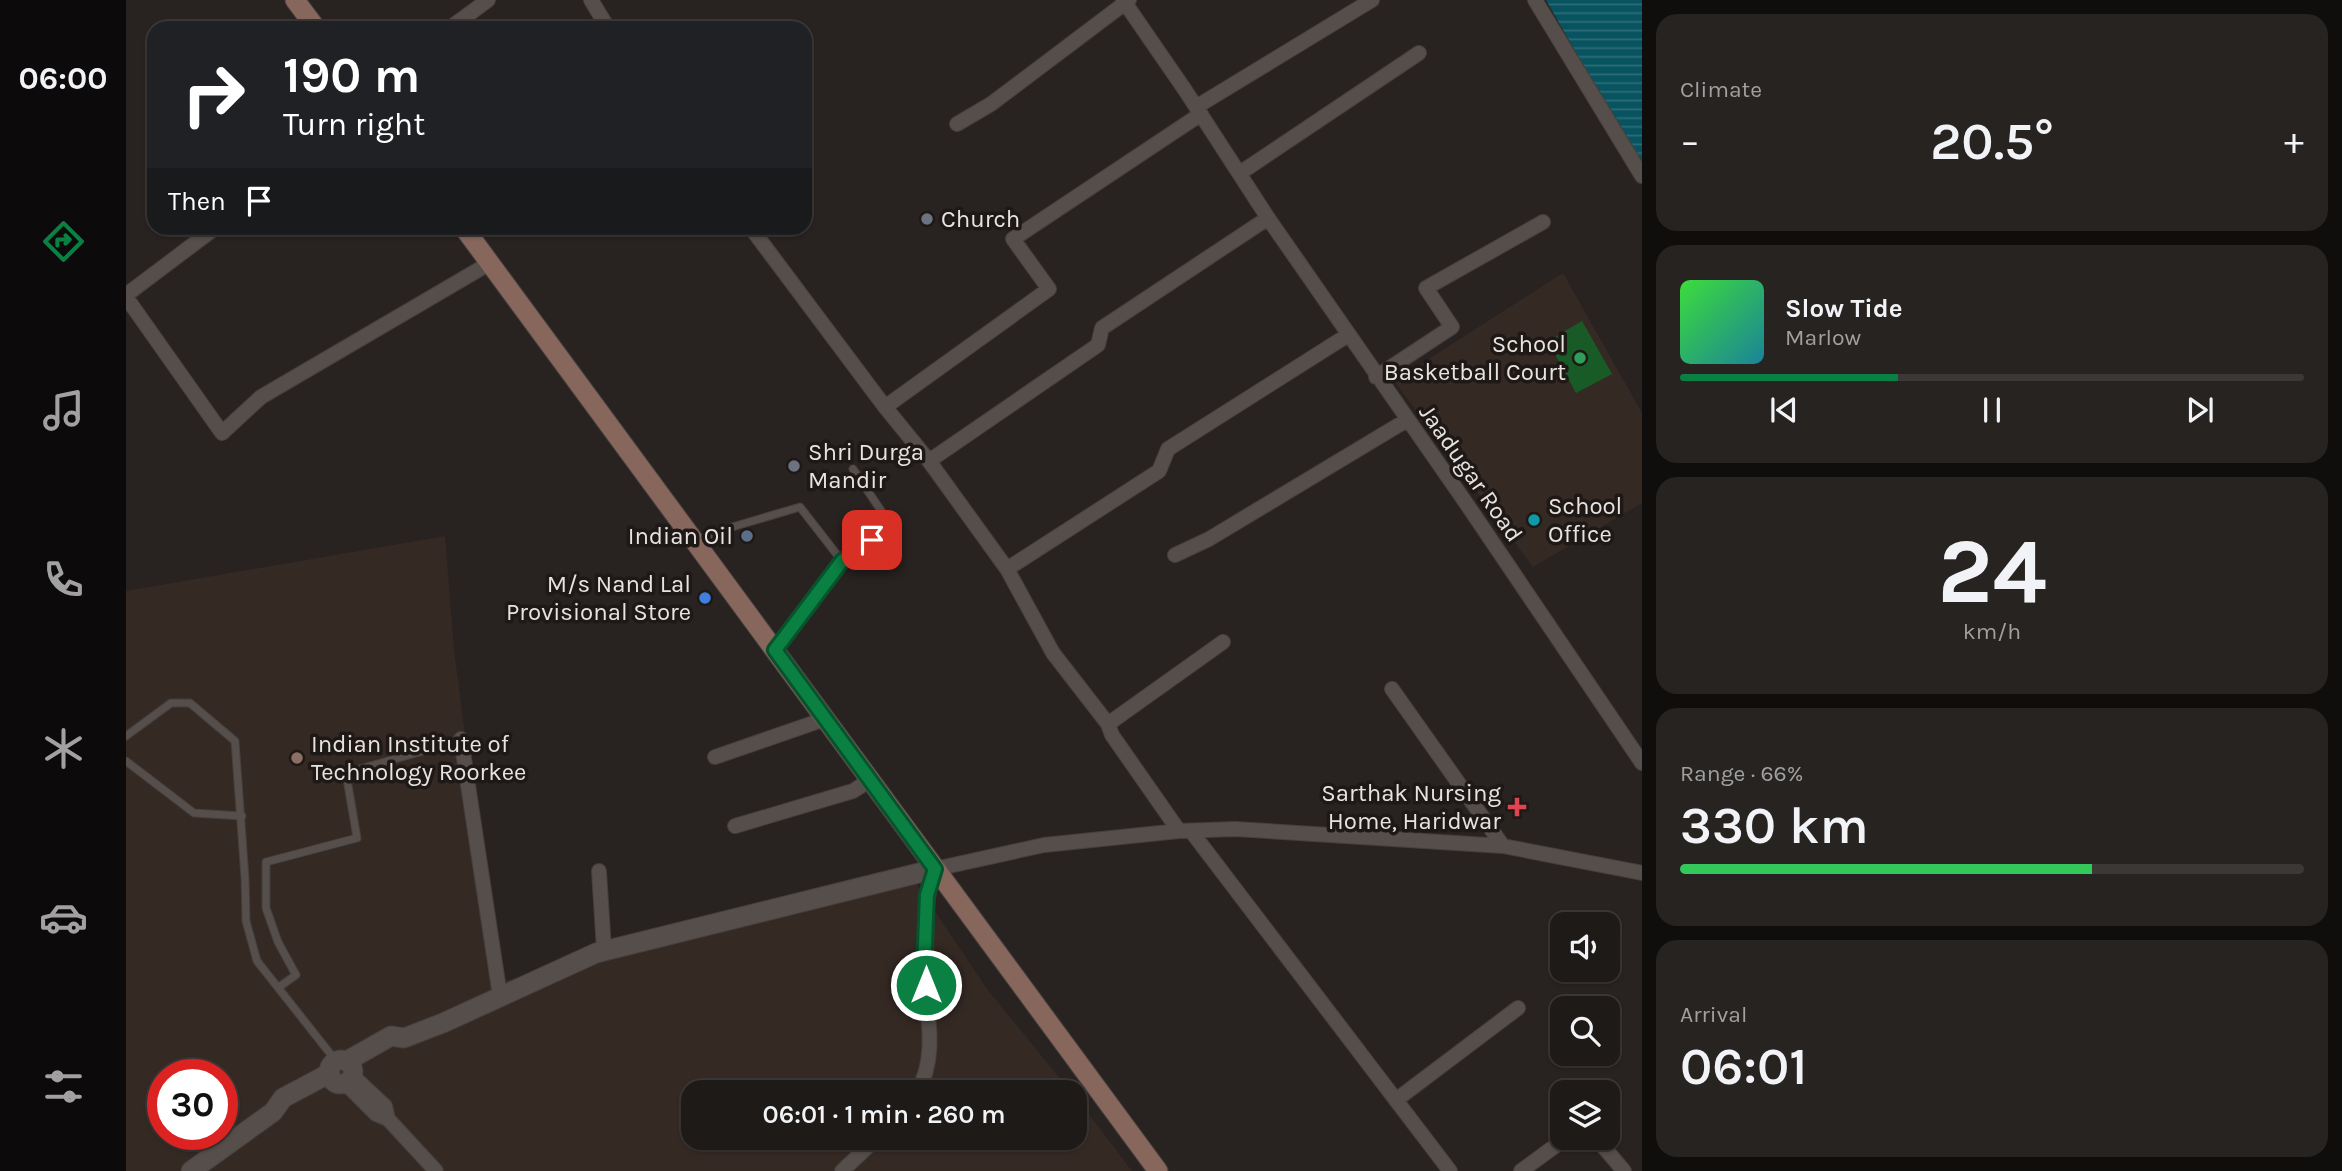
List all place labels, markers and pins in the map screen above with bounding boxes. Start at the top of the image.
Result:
place label: Church [941,205,1020,233]
marker: Church [919,211,935,227]
place label: School Basketball Court [1384,330,1566,386]
marker: School Basketball Court [1572,350,1588,366]
place label: Shri Durga Mandir [808,438,924,494]
marker: Shri Durga Mandir [786,458,802,474]
place label: School Office [1548,492,1622,548]
pin [842,510,902,570]
marker: School Office [1526,512,1542,528]
place label: Indian Oil [628,522,733,550]
marker: Indian Oil [739,528,755,544]
place label: M/s Nand Lal Provisional Store [506,570,691,626]
marker: M/s Nand Lal Provisional Store [697,590,713,606]
place label: Indian Institute of Technology Roorkee [311,730,526,786]
marker: Indian Institute of Technology Roorkee [289,750,305,766]
place label: Sarthak Nursing Home, Haridwar [1321,779,1501,835]
marker: Sarthak Nursing Home, Haridwar [1507,797,1527,817]

